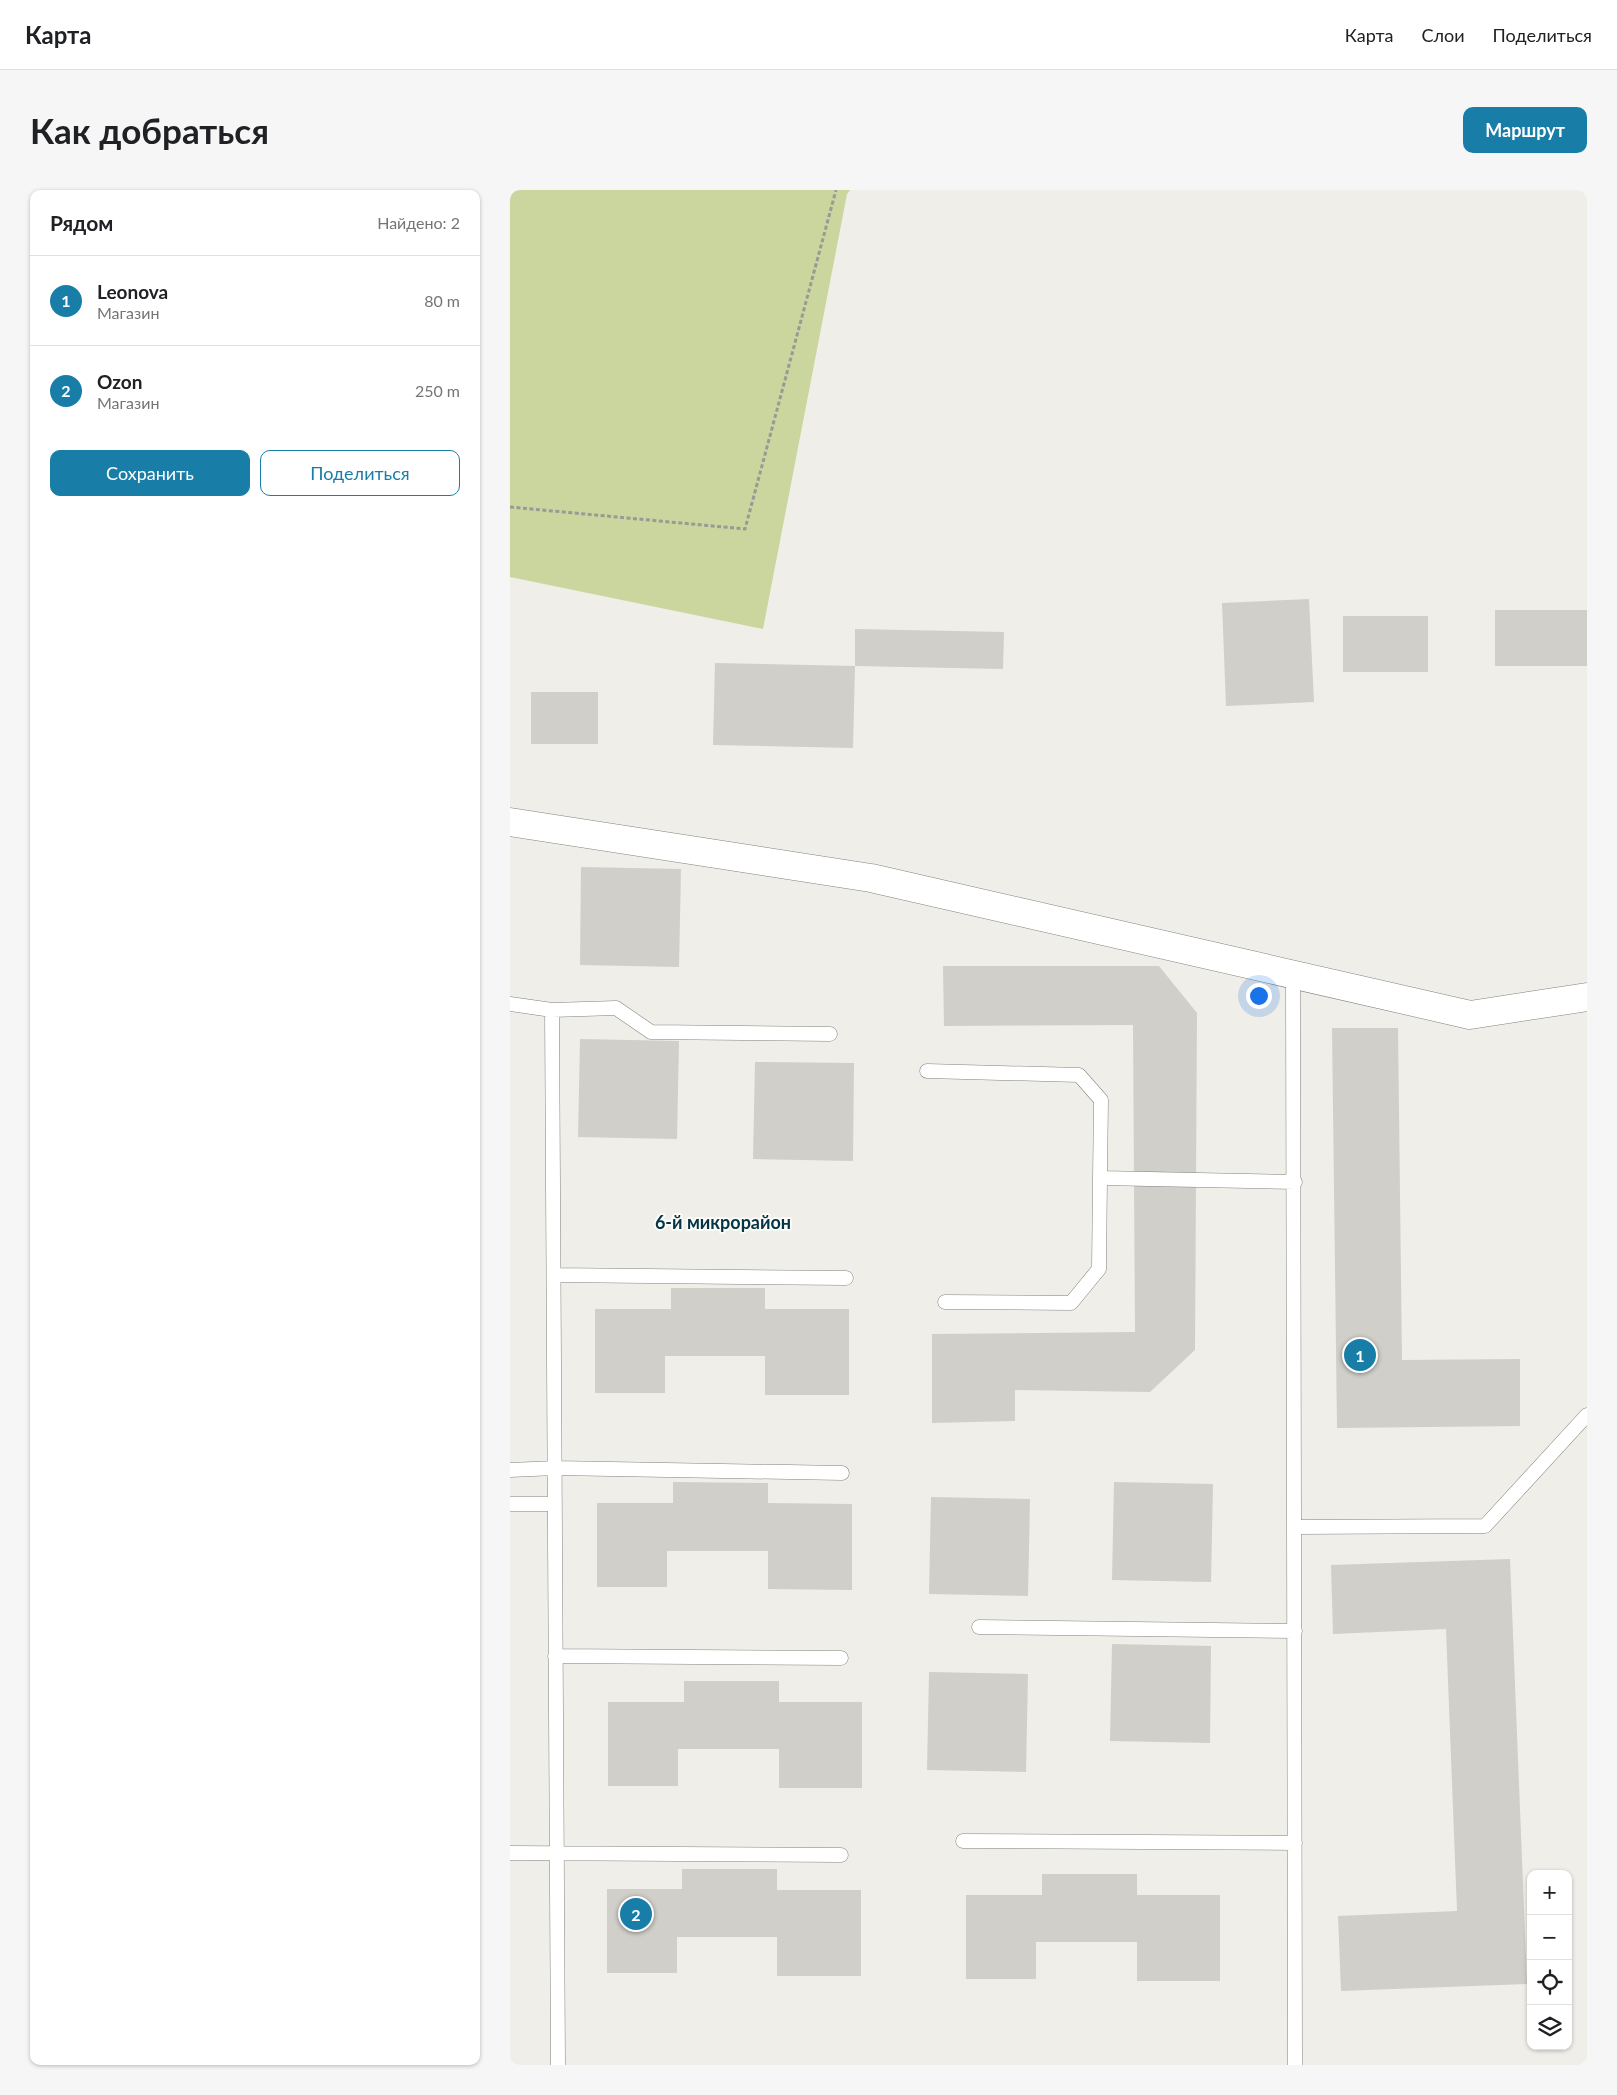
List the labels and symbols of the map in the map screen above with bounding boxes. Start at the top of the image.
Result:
your location [1246,983,1272,1009]
district label: 6-й микрорайон [655,1211,791,1233]
pin: 1 [1344,1336,1376,1374]
pin: 2 [620,1895,652,1933]

